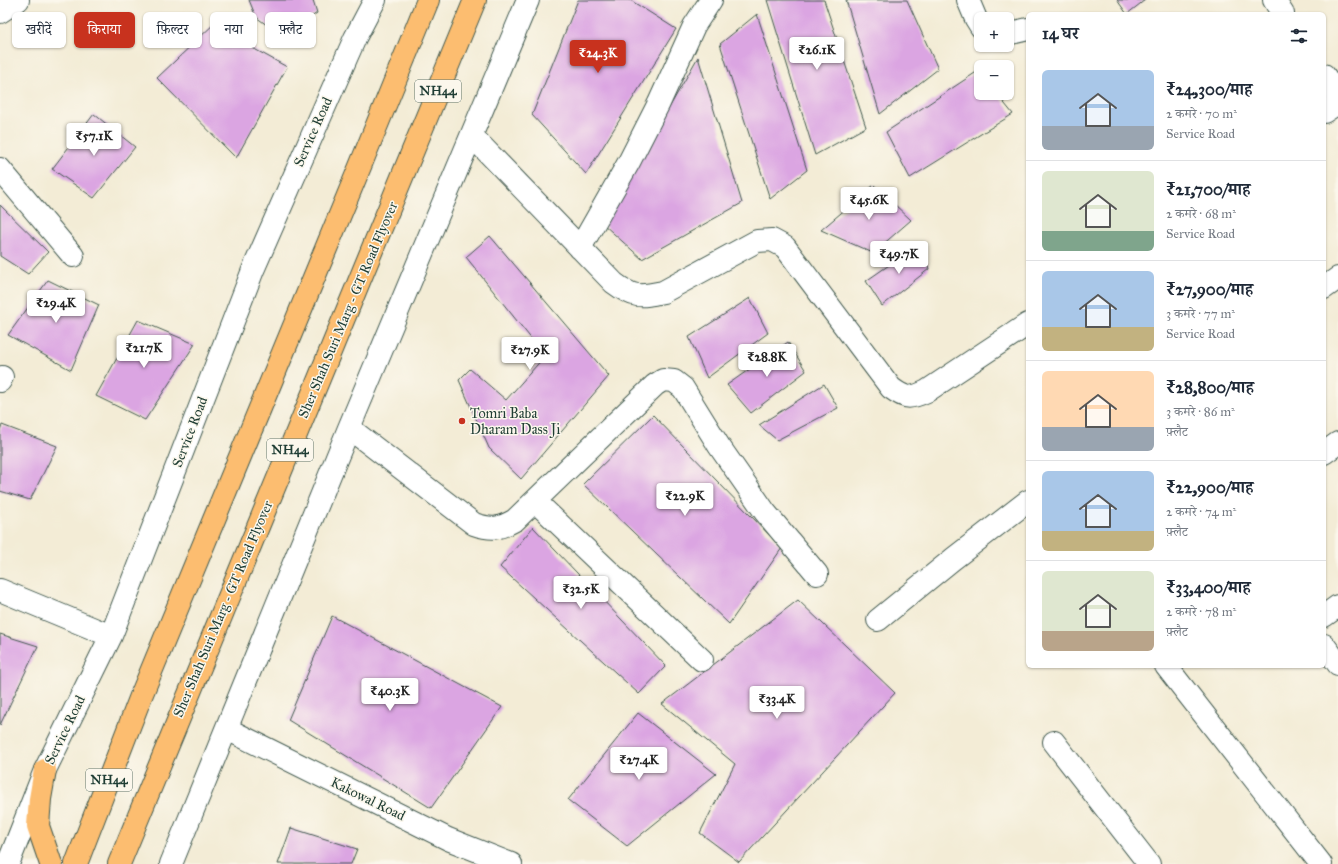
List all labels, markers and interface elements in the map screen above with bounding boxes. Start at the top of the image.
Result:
chip: खरीदें [12,12,66,48]
chip: किराया [74,12,135,48]
chip: फ़िल्टर [143,12,202,48]
chip: नया [210,12,257,48]
chip: फ़्लैट [265,12,316,48]
map controls [974,12,1014,100]
button: + [974,12,1014,52]
text: 14 घर [1042,23,1079,44]
icon: filters [1288,25,1310,47]
pin: ₹26.1K [784,37,850,71]
pin: ₹24.3K [565,40,631,74]
text: ₹26.1K [798,42,836,58]
text: ₹24.3K [579,45,617,61]
button: − [974,60,1014,100]
text: ₹24,300/माह [1166,79,1252,100]
road number: NH44 [415,80,461,102]
icon: home [1074,86,1122,134]
street label: Service Road [290,95,336,169]
text: 2 कमरे · 70 m² [1166,106,1237,122]
pin: ₹57.1K [61,123,127,157]
text: Service Road [1166,126,1235,142]
text: ₹57.1K [75,128,113,144]
text: ₹21,700/माह [1166,179,1251,200]
pin: ₹45.6K [836,187,902,221]
icon: home [1074,187,1122,235]
text: ₹45.6K [850,192,888,208]
street label: Sher Shah Suri Marg - GT Road Flyover [295,199,402,421]
text: 2 कमरे · 68 m² [1166,206,1236,222]
text: Service Road [1166,226,1235,242]
pin: ₹49.7K [866,241,932,275]
text: ₹49.7K [879,246,919,262]
text: ₹27,900/माह [1166,279,1253,300]
icon: home [1074,287,1122,335]
pin: ₹29.4K [23,290,89,324]
text: ₹29.4K [36,295,76,311]
text: 3 कमरे · 77 m² [1166,306,1235,322]
text: Service Road [1166,326,1235,342]
pin: ₹21.7K [111,335,177,369]
pin: ₹27.9K [497,337,563,371]
text: ₹21.7K [126,340,162,356]
text: ₹27.9K [510,342,550,358]
pin: ₹28.8K [734,344,800,378]
text: ₹28.8K [747,349,787,365]
text: ₹28,800/माह [1166,377,1254,398]
icon: home [1074,387,1122,435]
street label: Service Road [169,394,211,470]
text: 3 कमरे · 86 m² [1166,404,1235,420]
place label: Tomri Baba Dharam Dass Ji [470,405,560,439]
marker: Tomri Baba Dharam Dass Ji [457,416,467,426]
text: फ़्लैट [1166,424,1188,440]
road number: NH44 [267,439,313,461]
text: ₹22,900/माह [1166,477,1253,498]
pin: ₹22.9K [652,483,718,517]
icon: home [1074,487,1122,535]
text: ₹22.9K [665,488,705,504]
street label: Sher Shah Suri Marg - GT Road Flyover [170,498,277,720]
text: 2 कमरे · 74 m² [1166,504,1236,520]
text: फ़्लैट [1166,524,1188,540]
pin: ₹32.5K [548,576,614,610]
text: ₹33,400/माह [1166,577,1251,598]
text: ₹32.5K [562,581,600,597]
icon: home [1074,587,1122,635]
text: 2 कमरे · 78 m² [1166,604,1236,620]
text: फ़्लैट [1166,624,1188,640]
pin: ₹40.3K [357,678,423,712]
text: ₹40.3K [370,683,410,699]
pin: ₹33.4K [744,686,810,720]
text: ₹33.4K [758,691,796,707]
street label: Service Road [41,693,89,767]
pin: ₹27.4K [606,747,672,781]
text: ₹27.4K [619,752,659,768]
road number: NH44 [86,769,132,791]
street label: Kakowal Road [328,774,408,824]

